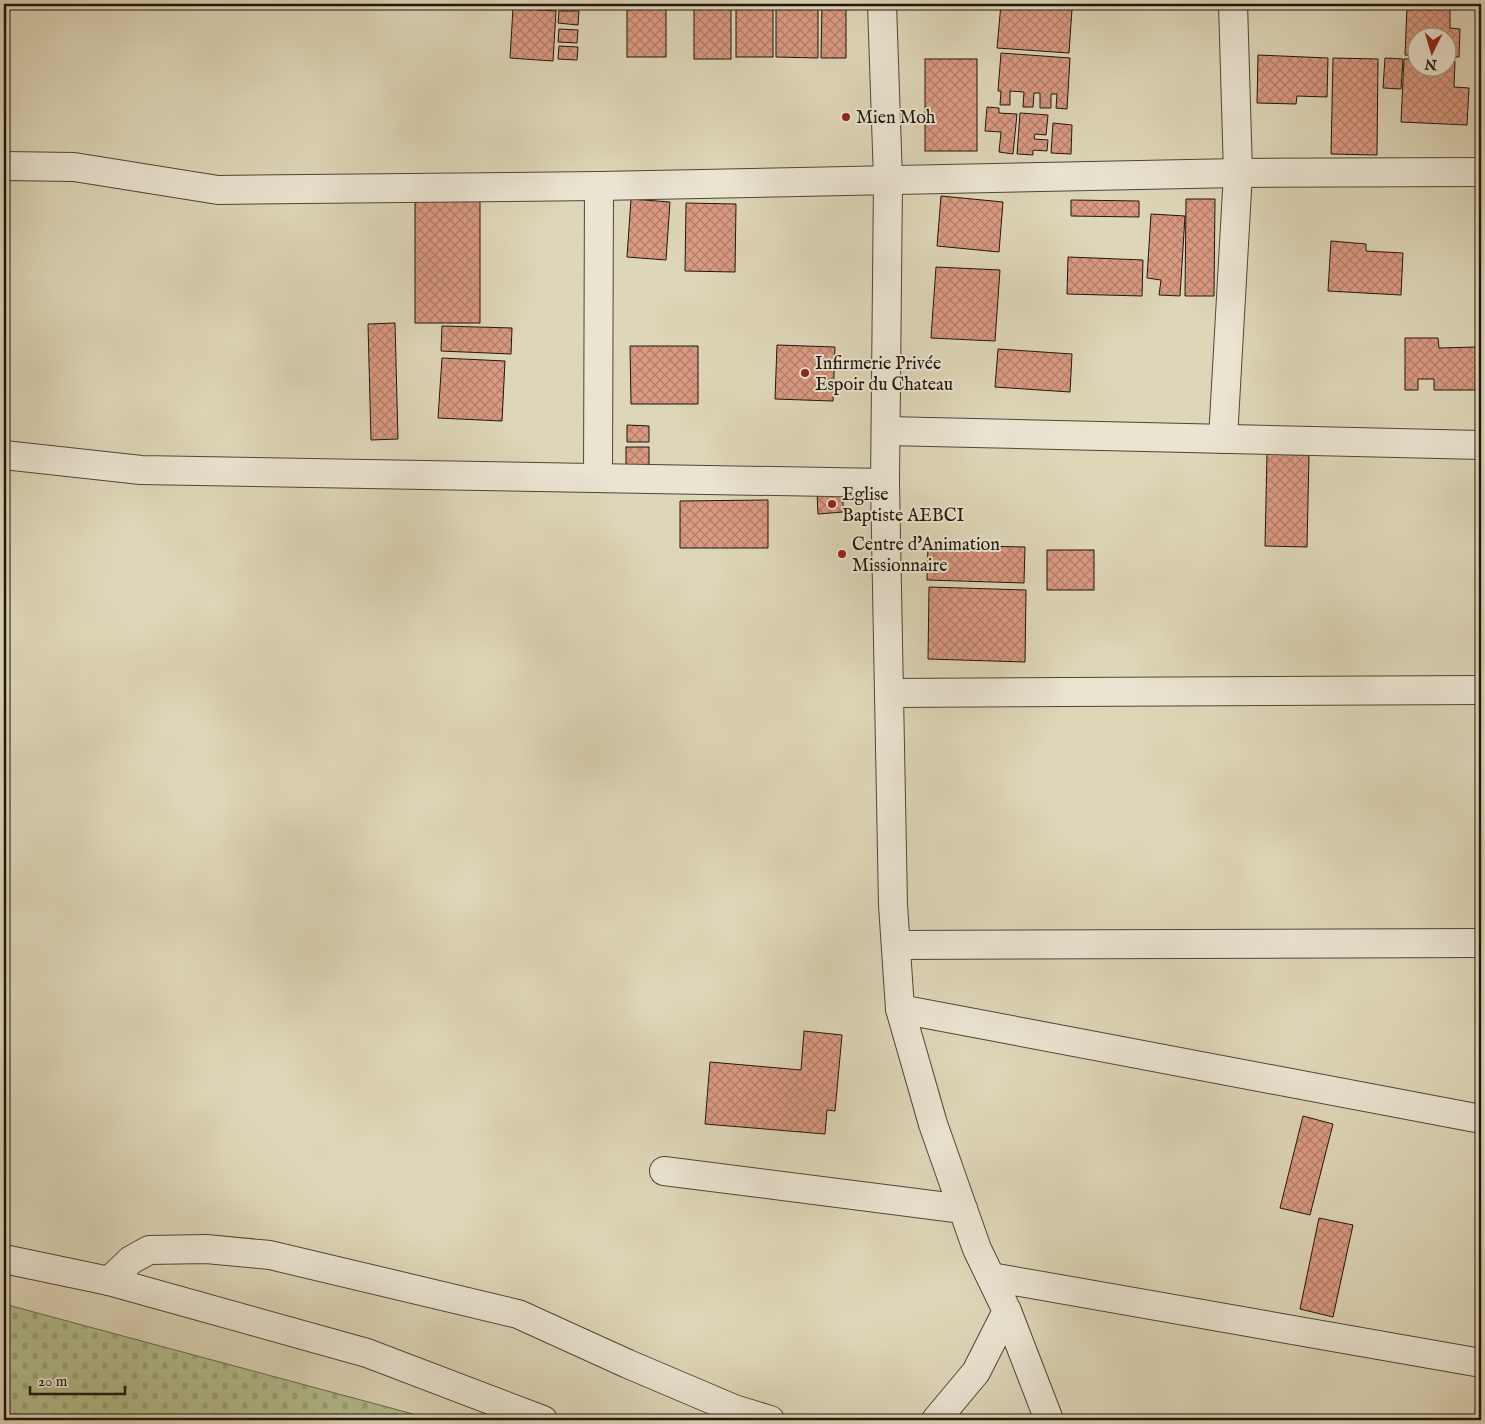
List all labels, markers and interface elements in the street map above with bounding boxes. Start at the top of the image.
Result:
north arrow [1408,28,1458,78]
text: N [1424,54,1439,74]
place label: Mien Moh [856,107,936,130]
marker: Mien Moh [840,111,852,123]
place label: Infirmerie Privée Espoir du Chateau [815,353,953,397]
marker: Infirmerie Privée Espoir du Chateau [799,367,811,379]
place label: Eglise Baptiste AEBCI [842,484,965,528]
marker: Eglise Baptiste AEBCI [826,498,838,510]
place label: Centre d'Animation Missionnaire [852,534,1000,578]
marker: Centre d'Animation Missionnaire [836,548,848,560]
scale bar [30,1364,125,1396]
text: 20 m [38,1372,68,1391]

